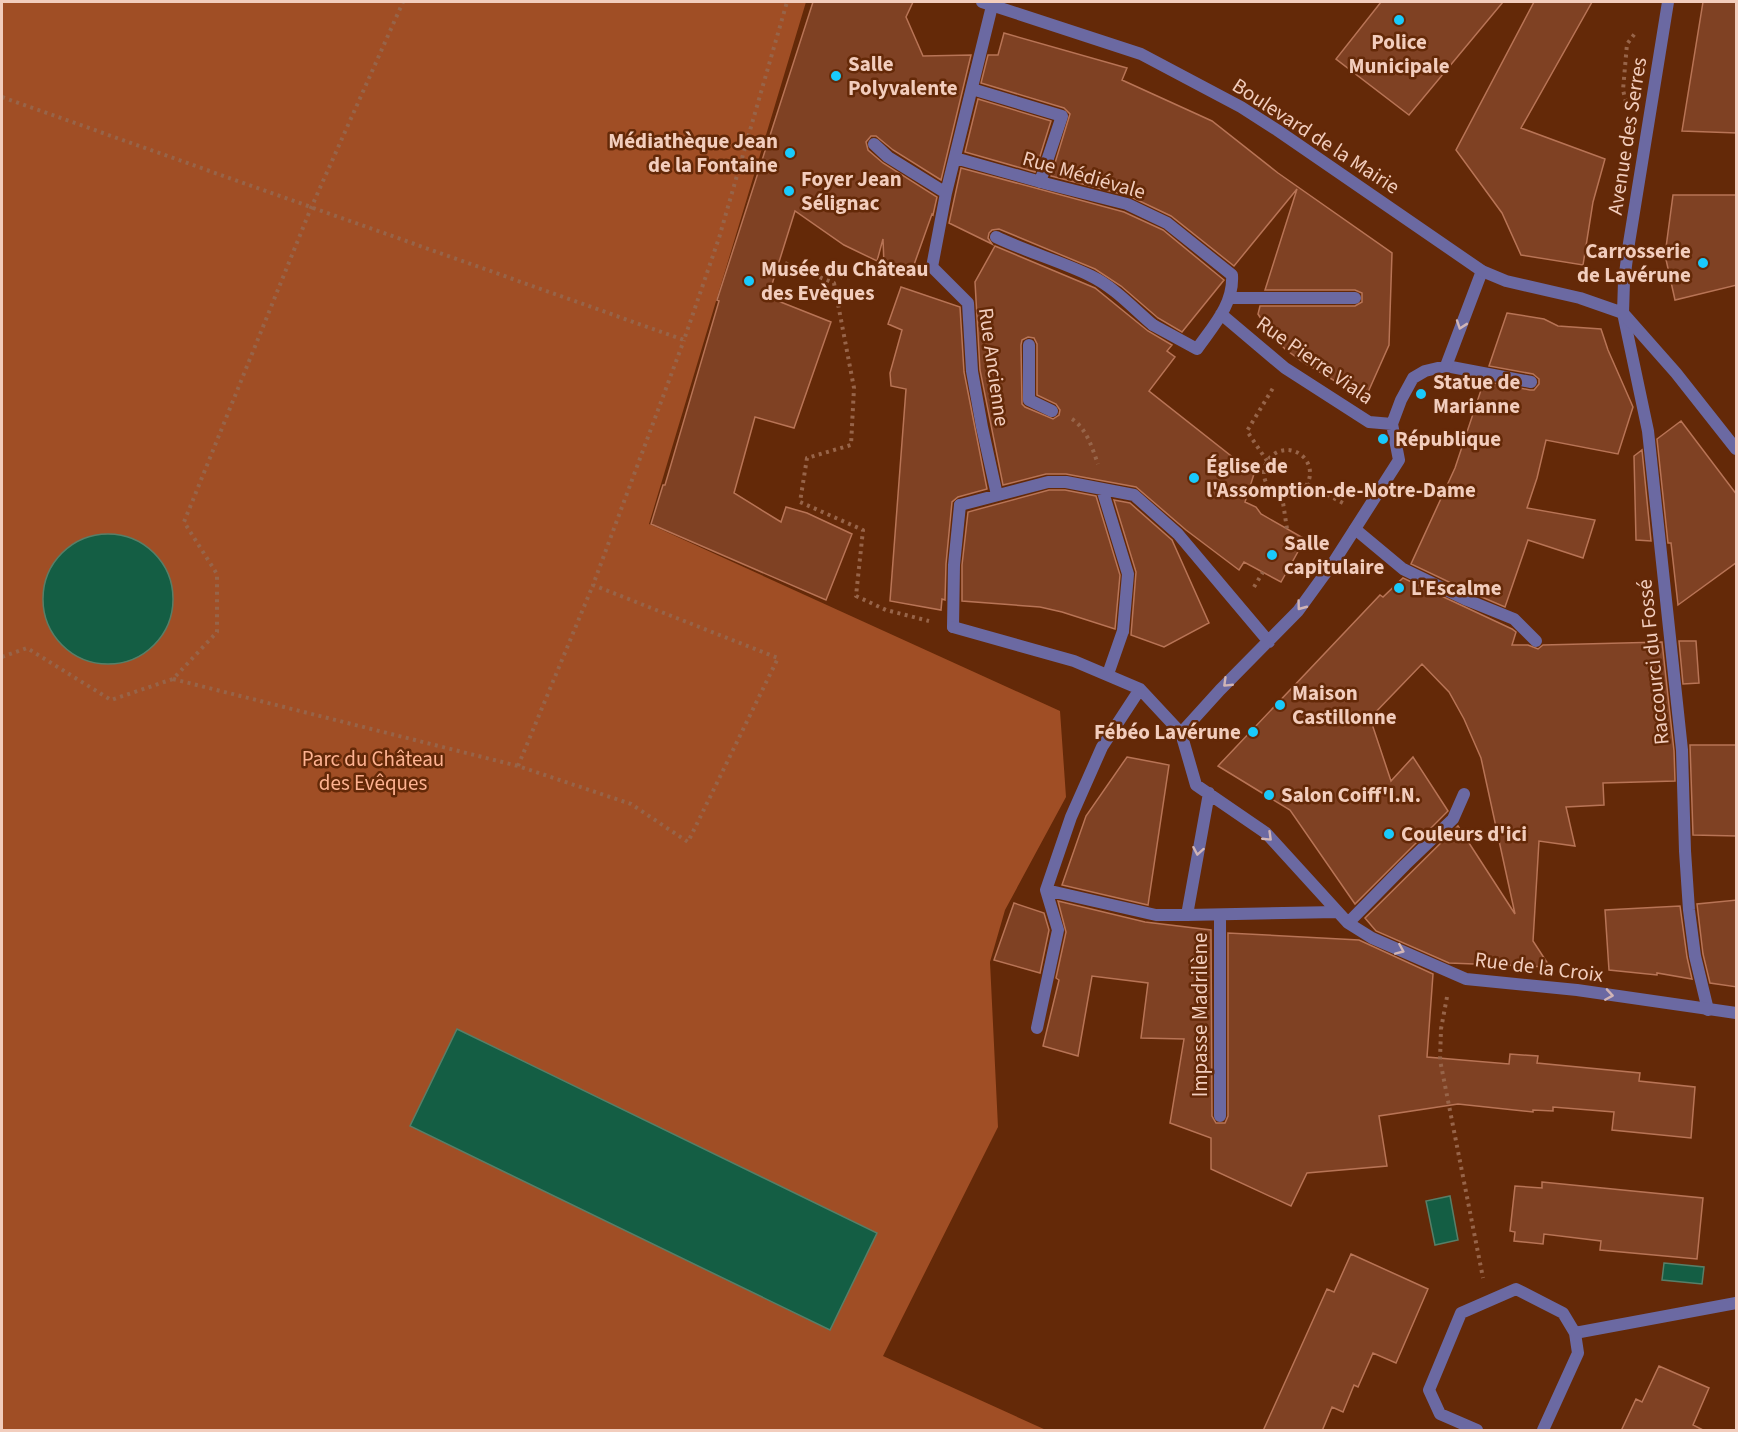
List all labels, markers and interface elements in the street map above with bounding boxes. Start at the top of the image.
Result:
marker: Police Municipale [1392,13,1406,27]
place label: Police Municipale [1348,27,1450,81]
place label: Salle Polyvalente [848,49,958,103]
street label: Avenue des Serres [1600,55,1654,217]
marker: Salle Polyvalente [829,69,843,83]
street label: Boulevard de la Mairie [1226,71,1406,201]
place label: Médiathèque Jean de la Fontaine [608,126,778,180]
street label: Rue Médiévale [1019,143,1149,207]
marker: Médiathèque Jean de la Fontaine [783,146,797,160]
place label: Foyer Jean Sélignac [801,164,902,218]
marker: Foyer Jean Sélignac [782,184,796,198]
place label: Carrosserie de Lavérune [1577,236,1691,290]
place label: Musée du Château des Evèques [761,254,929,308]
marker: Carrosserie de Lavérune [1696,256,1710,270]
marker: Musée du Château des Evèques [742,274,756,288]
street label: Rue Ancienne [971,306,1017,428]
street label: Rue Pierre Viala [1250,308,1380,412]
one-way arrow [1455,319,1468,330]
place label: Statue de Marianne [1433,367,1520,421]
marker: Statue de Marianne [1414,387,1428,401]
place label: République [1395,424,1501,454]
marker: République [1376,432,1390,446]
place label: Église de l'Assomption-de-Notre-Dame [1206,451,1476,505]
marker: Église de l'Assomption-de-Notre-Dame [1187,471,1201,485]
place label: Salle capitulaire [1284,528,1385,582]
marker: Salle capitulaire [1265,548,1279,562]
place label: L'Escalme [1411,573,1502,603]
street label: Raccourci du Fossé [1629,578,1677,746]
marker: L'Escalme [1392,581,1406,595]
one-way arrow [1298,599,1309,610]
one-way arrow [1223,676,1233,687]
place label: Maison Castillonne [1292,678,1397,732]
marker: Maison Castillonne [1273,698,1287,712]
place label: Fébéo Lavérune [1094,717,1241,747]
marker: Fébéo Lavérune [1246,725,1260,739]
park label: Parc du Château des Evêques [302,744,444,798]
place label: Salon Coiff'I.N. [1281,780,1421,810]
marker: Salon Coiff'I.N. [1262,788,1276,802]
place label: Couleurs d'ici [1401,819,1527,849]
marker: Couleurs d'ici [1382,827,1396,841]
one-way arrow [1261,829,1272,840]
one-way arrow [1192,846,1205,856]
street label: Impasse Madrilène [1185,933,1215,1097]
one-way arrow [1394,943,1405,955]
street label: Rue de la Croix [1473,944,1606,990]
one-way arrow [1604,988,1614,1000]

